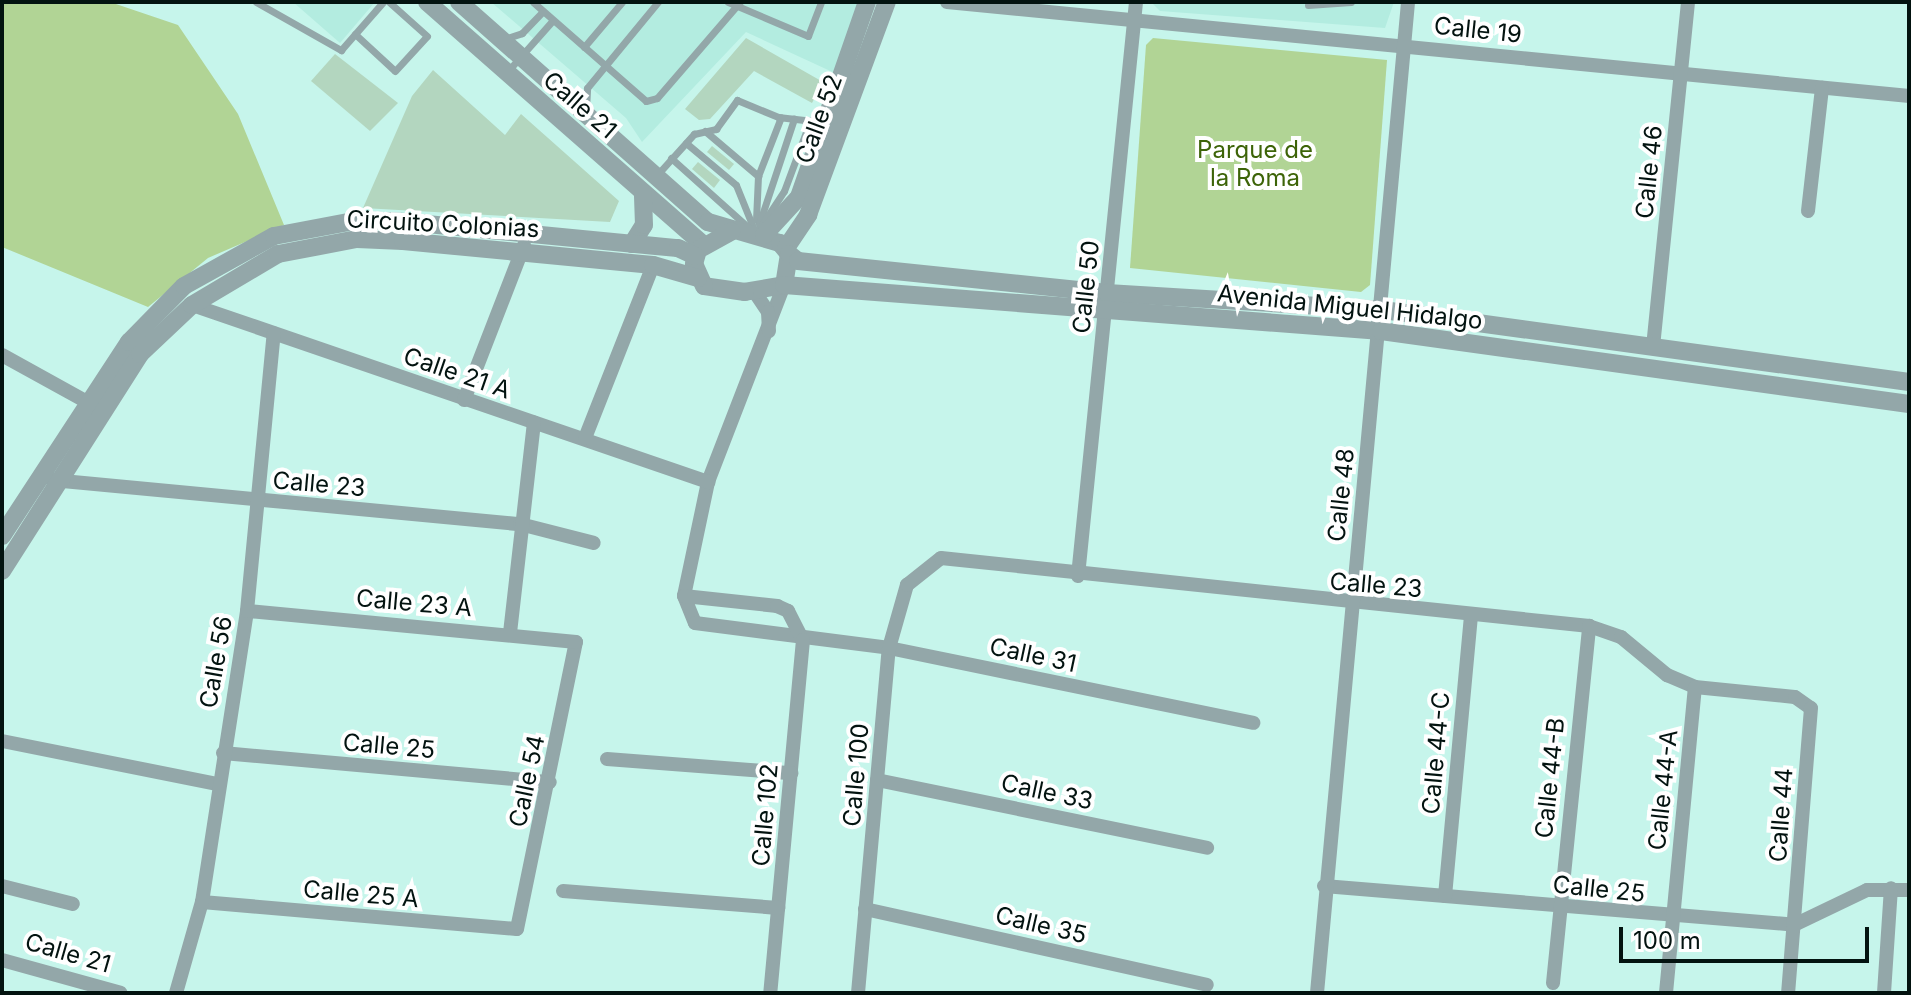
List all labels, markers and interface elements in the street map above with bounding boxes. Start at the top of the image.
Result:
street label: Calle 19 [1433,11,1523,49]
street label: Calle 21 [537,65,623,145]
street label: Calle 52 [790,71,848,167]
street label: Calle 46 [1630,124,1668,220]
park label: Parque de la Roma [1197,136,1313,192]
street label: Circuito Colonias [346,205,540,243]
street label: Calle 50 [1067,239,1105,335]
street label: Avenida Miguel Hidalgo [1216,279,1484,335]
street label: Calle 21 A [400,341,514,405]
street label: Calle 48 [1322,447,1360,543]
street label: Calle 23 [272,466,366,502]
street label: Calle 23 [1329,567,1423,603]
street label: Calle 23 A [355,584,473,622]
street label: Calle 56 [194,614,238,710]
street label: Calle 31 [987,632,1079,678]
street label: Calle 44-C [1416,691,1456,815]
street label: Calle 44-B [1529,716,1571,840]
street label: Calle 100 [837,722,875,828]
street label: Calle 25 [342,728,436,764]
street label: Calle 44-A [1642,728,1684,852]
street label: Calle 54 [503,732,551,830]
street label: Calle 102 [746,762,784,868]
street label: Calle 44 [1763,767,1799,863]
street label: Calle 33 [999,768,1095,816]
street label: Calle 25 [1551,870,1647,908]
street label: Calle 25 A [302,875,420,913]
street label: Calle 35 [993,901,1089,949]
scale bar [1623,911,1873,961]
text: 100 m [1633,926,1701,955]
street label: Calle 21 [22,927,114,979]

